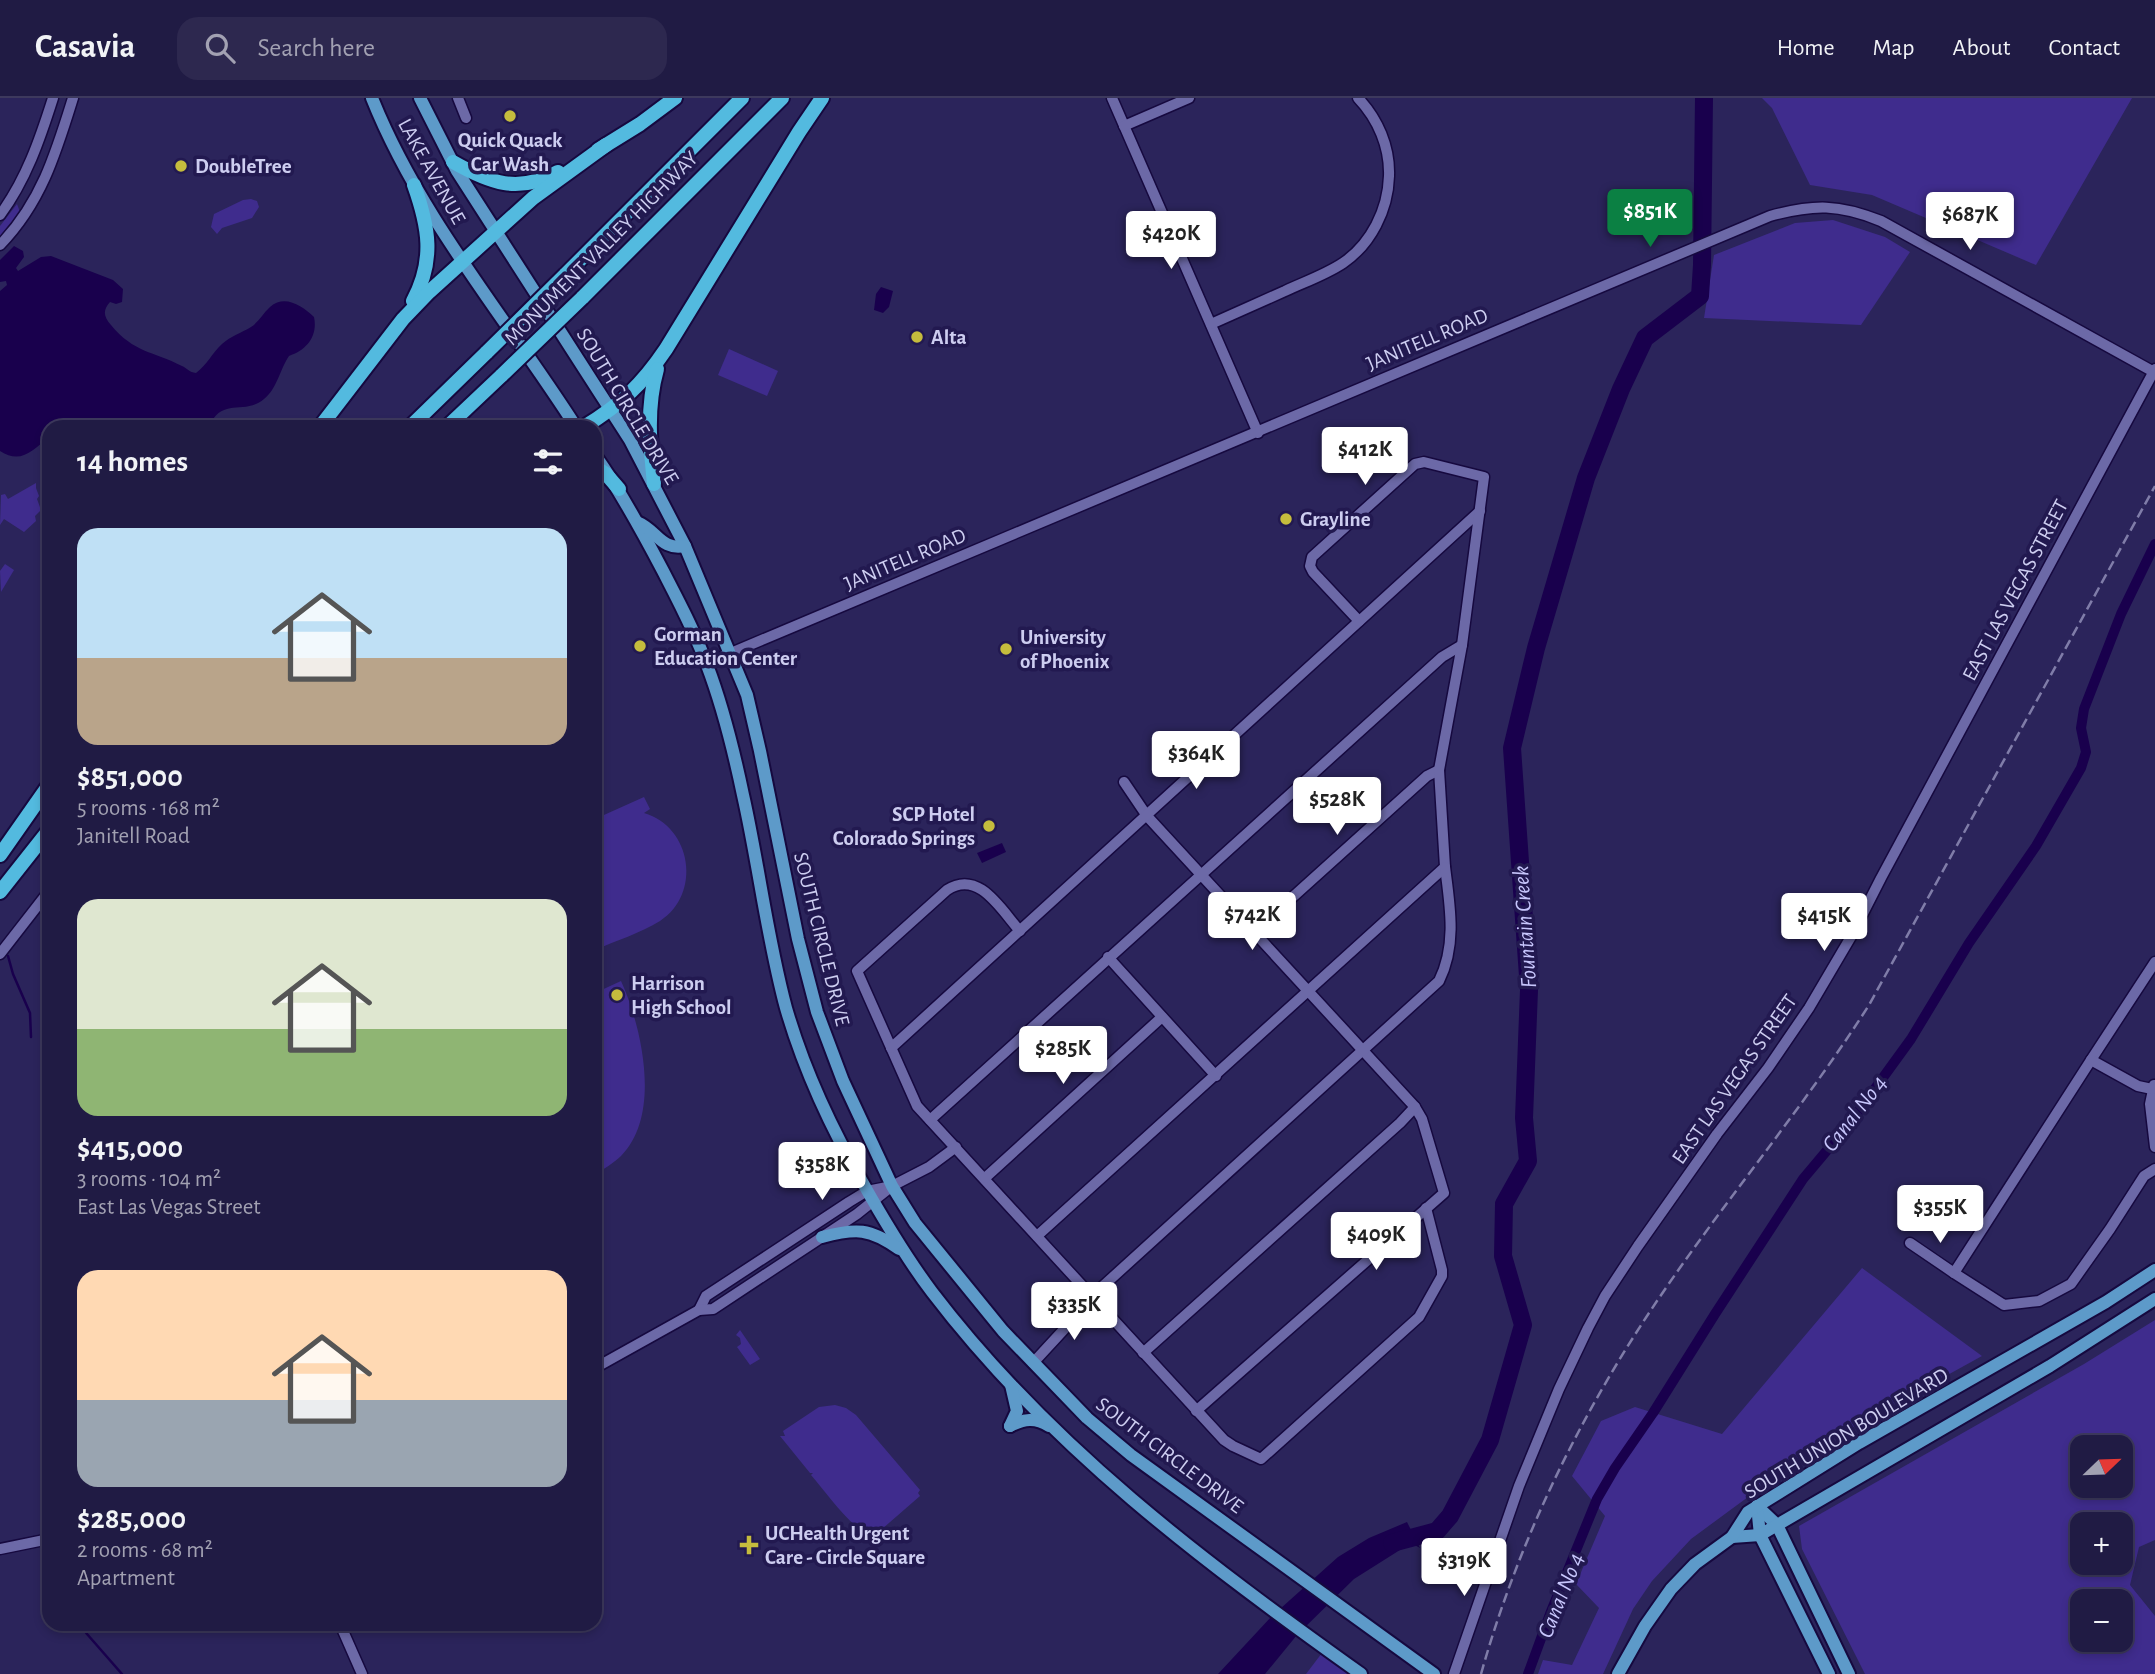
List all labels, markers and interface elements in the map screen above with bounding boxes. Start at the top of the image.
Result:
search box [177,17,667,80]
icon: search [201,29,239,67]
text: Casavia [35,31,135,64]
text: Search here [257,35,375,61]
text: Home [1777,36,1835,60]
text: Map [1873,36,1915,60]
text: About [1953,36,2010,60]
text: Contact [2048,36,2120,60]
marker: Quick Quack Car Wash [502,108,518,124]
street label: LAKE AVENUE [394,115,469,228]
place label: Quick Quack Car Wash [458,130,563,175]
street label: MONUMENT VALLEY HIGHWAY [500,147,702,349]
place label: DoubleTree [195,156,292,177]
marker: DoubleTree [173,158,189,174]
pin: $851K [1601,190,1699,249]
pin: $687K [1921,192,2019,252]
text: $851K [1623,200,1677,223]
text: $687K [1942,203,1998,226]
pin: $420K [1122,212,1220,271]
text: $420K [1142,222,1200,245]
street label: JANITELL ROAD [1363,304,1491,374]
street label: SOUTH CIRCLE DRIVE [573,324,682,488]
place label: Alta [931,327,967,348]
marker: Alta [909,329,925,345]
pin: $412K [1316,428,1414,487]
text: $412K [1338,438,1392,461]
icon: filters [529,443,567,481]
text: 14 homes [77,447,188,477]
street label: EAST LAS VEGAS STREET [1959,496,2072,684]
place label: Grayline [1300,509,1371,530]
marker: Grayline [1278,511,1294,527]
street label: JANITELL ROAD [841,524,969,594]
icon: home [259,574,385,700]
place label: Gorman Education Center [654,624,798,669]
place label: University of Phoenix [1020,627,1110,672]
marker: Gorman Education Center [632,638,648,654]
marker: University of Phoenix [998,641,1014,657]
pin: $364K [1147,732,1245,791]
text: $364K [1168,742,1224,765]
text: $851,000 [77,762,183,792]
pin: $528K [1288,778,1386,837]
text: $528K [1309,788,1365,811]
text: 5 rooms · 168 m² [77,797,220,820]
place label: SCP Hotel Colorado Springs [833,804,975,849]
marker: SCP Hotel Colorado Springs [981,818,997,834]
text: Janitell Road [77,825,190,848]
street label: SOUTH CIRCLE DRIVE [790,850,853,1028]
water label: Fountain Creek [1510,864,1541,989]
pin: $742K [1203,892,1301,952]
pin: $415K [1775,894,1873,953]
text: $742K [1224,903,1280,926]
text: $415K [1797,904,1851,927]
icon: home [259,945,385,1071]
place label: Harrison High School [631,973,732,1018]
marker: Harrison High School [609,987,625,1003]
street label: EAST LAS VEGAS STREET [1668,991,1801,1168]
pin: $285K [1014,1026,1112,1086]
text: $285K [1035,1037,1091,1060]
water label: Canal No 4 [1819,1072,1892,1156]
text: $415,000 [77,1133,183,1163]
pin: $358K [773,1142,871,1202]
text: $358K [795,1153,849,1176]
text: 3 rooms · 104 m² [77,1168,221,1191]
pin: $355K [1891,1186,1989,1245]
text: East Las Vegas Street [77,1196,261,1219]
text: $355K [1913,1196,1967,1219]
pin: $409K [1327,1212,1425,1272]
text: $409K [1347,1223,1405,1246]
pin: $335K [1025,1282,1123,1342]
text: $335K [1047,1293,1101,1316]
icon: home [259,1316,385,1442]
street label: SOUTH UNION BOULEVARD [1741,1364,1952,1503]
street label: SOUTH CIRCLE DRIVE [1092,1393,1247,1517]
north arrow [2070,1435,2133,1498]
map controls [2070,1435,2133,1652]
text: $285,000 [77,1504,186,1534]
button: + [2070,1512,2133,1575]
place label: UCHealth Urgent Care - Circle Square [765,1523,925,1568]
marker: UCHealth Urgent Care - Circle Square [739,1535,759,1555]
pin: $319K [1415,1538,1513,1598]
text: 2 rooms · 68 m² [77,1539,213,1562]
text: $319K [1437,1549,1491,1572]
water label: Canal No 4 [1534,1550,1589,1641]
text: Apartment [77,1567,175,1590]
button: − [2070,1589,2133,1652]

